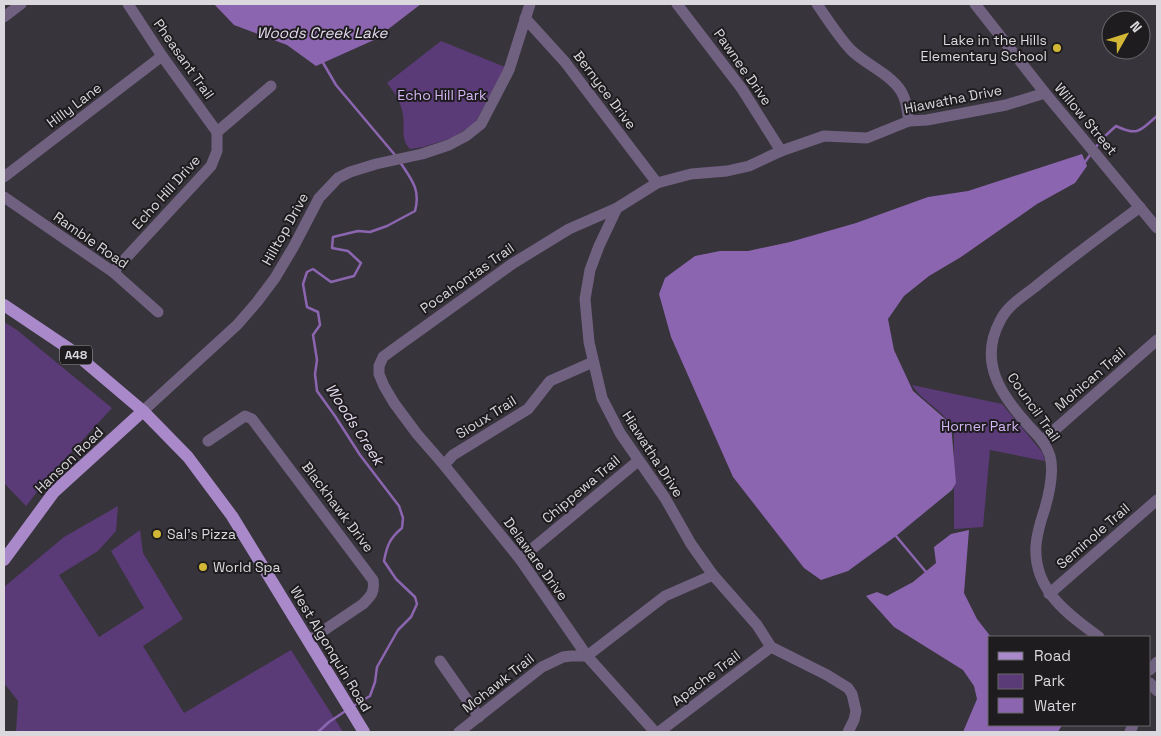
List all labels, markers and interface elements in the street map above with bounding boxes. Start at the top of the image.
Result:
north arrow [1101,10,1151,60]
street label: Pheasant Trail [150,15,218,103]
text: N [1126,18,1146,36]
water label: Woods Creek Lake [257,23,389,42]
street label: Pawnee Drive [710,25,776,109]
place label: Lake in the Hills Elementary School [921,31,1047,65]
marker: Lake in the Hills Elementary School [1051,42,1063,54]
street label: Bernyce Drive [570,47,640,133]
street label: Hilly Lane [43,78,105,132]
street label: Willow Street [1051,79,1121,159]
street label: Hiawatha Drive [902,81,1004,117]
park label: Echo Hill Park [397,86,487,104]
street label: Echo Hill Drive [128,151,204,233]
street label: Hilltop Drive [258,189,312,269]
street label: Ramble Road [50,207,132,273]
street label: Pocahontas Trail [416,239,518,317]
street label: Mohican Trail [1051,343,1129,415]
road number: A48 [60,346,92,364]
street label: Council Trail [1004,369,1064,445]
water label: Woods Creek [322,380,390,470]
street label: Sioux Trail [452,391,520,443]
street label: Hiawatha Drive [618,407,688,501]
park label: Horner Park [941,417,1019,435]
street label: Hanson Road [31,423,107,497]
street label: Chippewa Trail [538,451,624,527]
street label: Blackhawk Drive [298,458,378,556]
street label: Seminole Trail [1053,499,1133,573]
street label: Delaware Drive [500,514,572,604]
place label: Sal's Pizza [167,525,236,543]
marker: Sal's Pizza [151,528,163,540]
place label: World Spa [213,558,281,576]
marker: World Spa [197,561,209,573]
street label: West Algonquin Road [286,583,376,715]
legend [988,636,1151,726]
street label: Apache Trail [668,646,744,710]
text: Road [1034,646,1071,665]
street label: Mohawk Trail [458,649,538,717]
text: Park [1034,671,1065,690]
text: Water [1034,696,1077,715]

